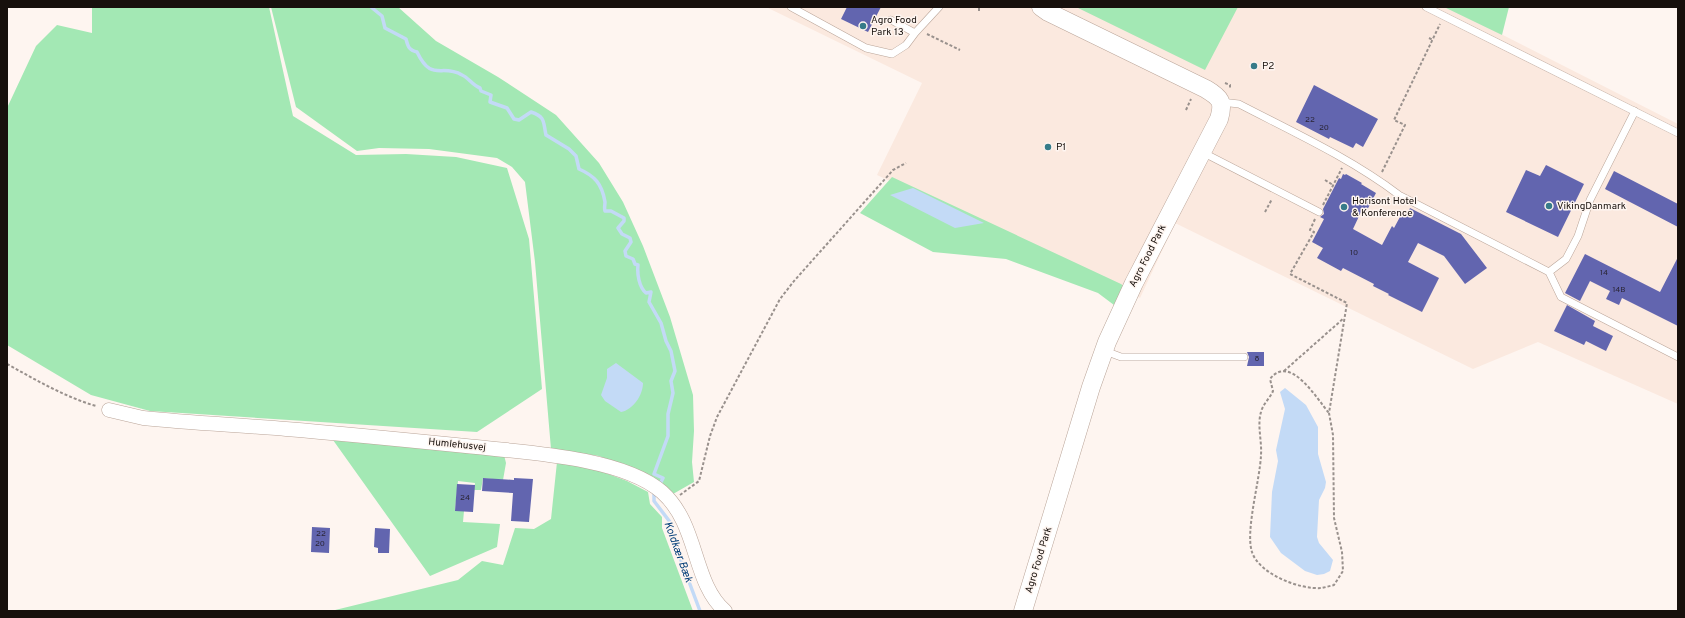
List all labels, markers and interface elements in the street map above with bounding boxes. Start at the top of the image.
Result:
place label: Agro Food Park 13 [871,14,917,39]
marker: Agro Food Park 13 [858,21,868,31]
place label: P2 [1262,60,1274,73]
marker: P2 [1249,61,1259,71]
house number: 22 [1305,115,1315,125]
house number: 20 [1319,123,1329,133]
place label: P1 [1056,141,1066,154]
marker: P1 [1043,142,1053,152]
place label: Horisont Hotel & Konference [1352,195,1417,220]
place label: VikingDanmark [1557,200,1626,213]
marker: VikingDanmark [1544,201,1554,211]
marker: Horisont Hotel & Konference [1339,202,1349,212]
street label: Agro Food Park [1127,222,1169,290]
house number: 10 [1350,248,1358,258]
house number: 14 [1600,268,1608,278]
house number: 14B [1612,285,1626,295]
house number: 8 [1255,354,1260,364]
street label: Humlehusvej [428,436,486,454]
house number: 24 [460,493,470,503]
water label: Koldkær Bæk [660,520,696,585]
street label: Agro Food Park [1023,525,1055,595]
house number: 22 [316,529,326,539]
house number: 20 [315,539,325,549]

